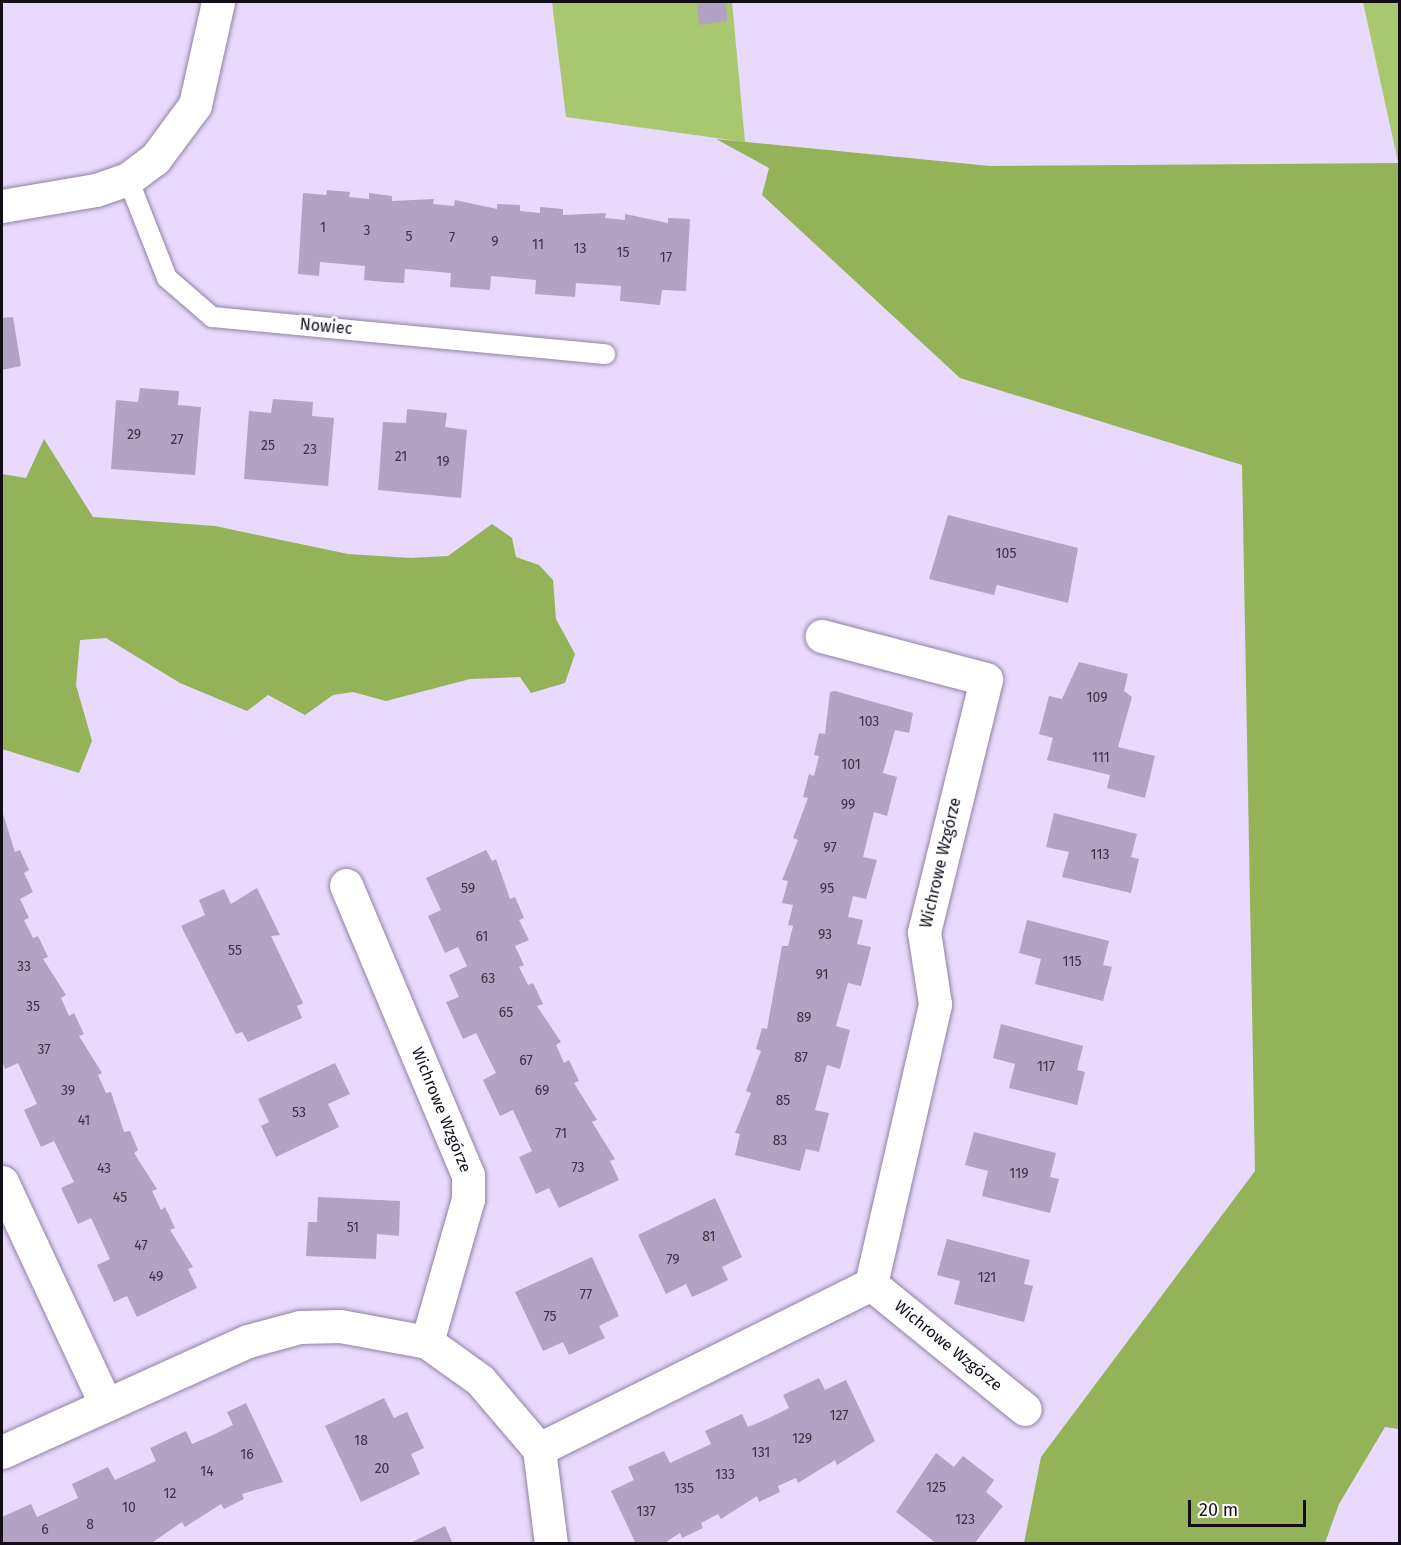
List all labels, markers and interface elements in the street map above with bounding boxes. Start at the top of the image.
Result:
house number: 1 [320,220,326,236]
house number: 3 [364,223,370,239]
house number: 5 [405,229,413,245]
house number: 7 [449,230,455,246]
house number: 9 [491,234,499,250]
house number: 11 [532,237,544,253]
house number: 13 [573,241,587,257]
house number: 15 [616,245,630,261]
house number: 17 [660,250,672,266]
street label: Nowiec [299,315,353,339]
house number: 29 [127,427,141,443]
house number: 27 [170,432,184,448]
house number: 25 [261,438,275,454]
house number: 23 [303,442,317,458]
house number: 21 [395,449,407,465]
house number: 19 [436,454,450,470]
house number: 105 [996,546,1016,562]
house number: 109 [1086,690,1108,706]
house number: 103 [859,714,879,730]
house number: 111 [1092,750,1110,766]
house number: 101 [841,757,861,773]
street label: Wichrowe Wzgórze [917,796,965,930]
house number: 99 [841,797,855,813]
house number: 97 [823,840,837,856]
house number: 113 [1091,847,1109,863]
house number: 59 [461,881,475,897]
house number: 95 [820,881,834,897]
house number: 93 [818,927,832,943]
house number: 61 [476,929,488,945]
house number: 55 [228,943,242,959]
house number: 115 [1063,954,1081,970]
house number: 33 [17,959,31,975]
house number: 91 [815,967,829,983]
house number: 63 [481,971,495,987]
house number: 35 [26,999,40,1015]
house number: 65 [499,1005,513,1021]
house number: 89 [797,1010,811,1026]
house number: 37 [37,1042,51,1058]
street label: Wichrowe Wzgórze [407,1045,475,1175]
house number: 87 [794,1050,808,1066]
house number: 67 [519,1053,533,1069]
house number: 117 [1037,1059,1055,1075]
house number: 39 [61,1083,75,1099]
house number: 69 [535,1083,549,1099]
house number: 85 [776,1093,790,1109]
house number: 53 [292,1105,306,1121]
house number: 41 [78,1113,90,1129]
house number: 71 [555,1126,567,1142]
house number: 83 [773,1133,787,1149]
house number: 73 [571,1160,585,1176]
house number: 43 [97,1161,111,1177]
house number: 119 [1009,1166,1029,1182]
house number: 45 [113,1190,127,1206]
house number: 51 [347,1220,359,1236]
house number: 81 [702,1229,716,1245]
house number: 47 [134,1238,148,1254]
house number: 79 [666,1252,680,1268]
house number: 49 [149,1269,163,1285]
house number: 121 [978,1270,996,1286]
house number: 77 [580,1287,592,1303]
street label: Wichrowe Wzgórze [890,1297,1006,1395]
house number: 75 [543,1309,557,1325]
house number: 127 [829,1408,849,1424]
house number: 129 [792,1431,812,1447]
house number: 18 [354,1433,368,1449]
house number: 131 [752,1445,770,1461]
house number: 16 [240,1447,254,1463]
house number: 20 [375,1461,389,1477]
house number: 14 [200,1464,214,1480]
house number: 133 [715,1467,735,1483]
house number: 125 [926,1480,946,1496]
house number: 135 [674,1481,694,1497]
house number: 12 [164,1486,176,1502]
scale bar [1191,1488,1310,1526]
text: 20 m [1199,1499,1238,1521]
house number: 10 [122,1500,136,1516]
house number: 137 [636,1504,656,1520]
house number: 123 [955,1512,975,1528]
house number: 8 [86,1517,94,1533]
house number: 6 [41,1522,49,1538]

